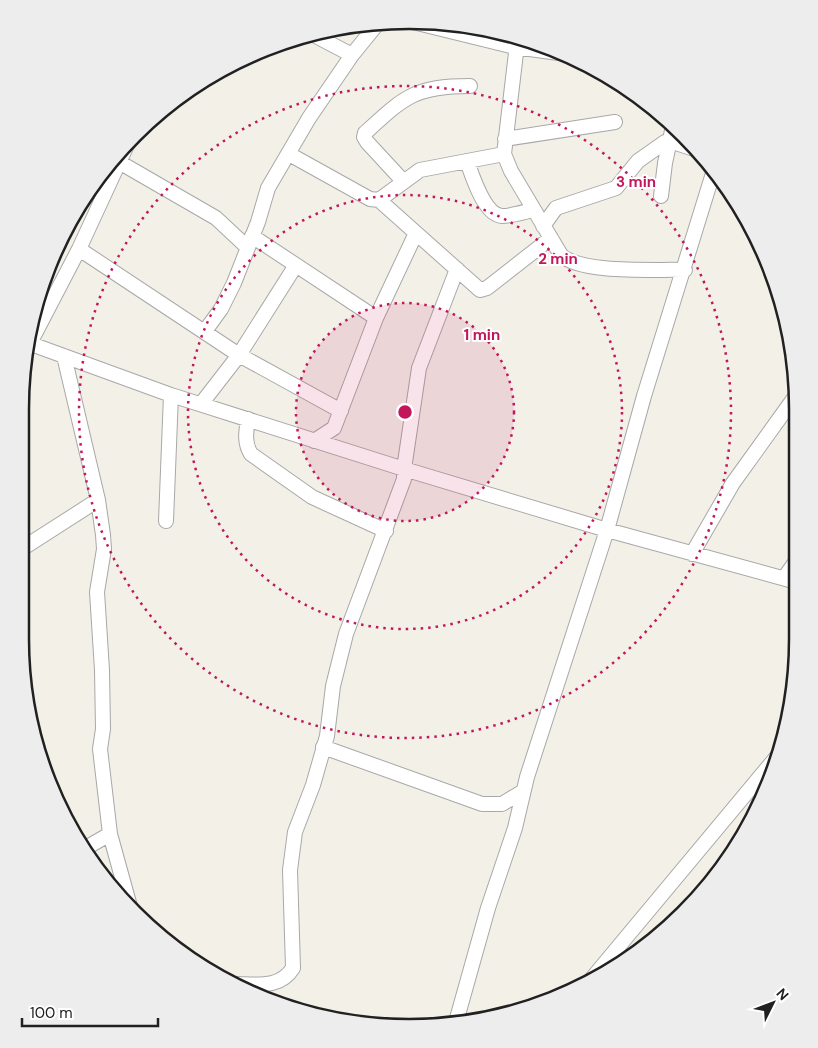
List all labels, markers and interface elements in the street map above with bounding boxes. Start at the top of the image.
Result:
text: 3 min [616,172,656,192]
text: 2 min [538,249,578,269]
text: 1 min [464,325,500,345]
centre of rings [396,403,414,421]
north arrow [748,978,798,1028]
text: N [773,984,793,1004]
scale bar [22,996,159,1028]
text: 100 m [30,1003,73,1023]

